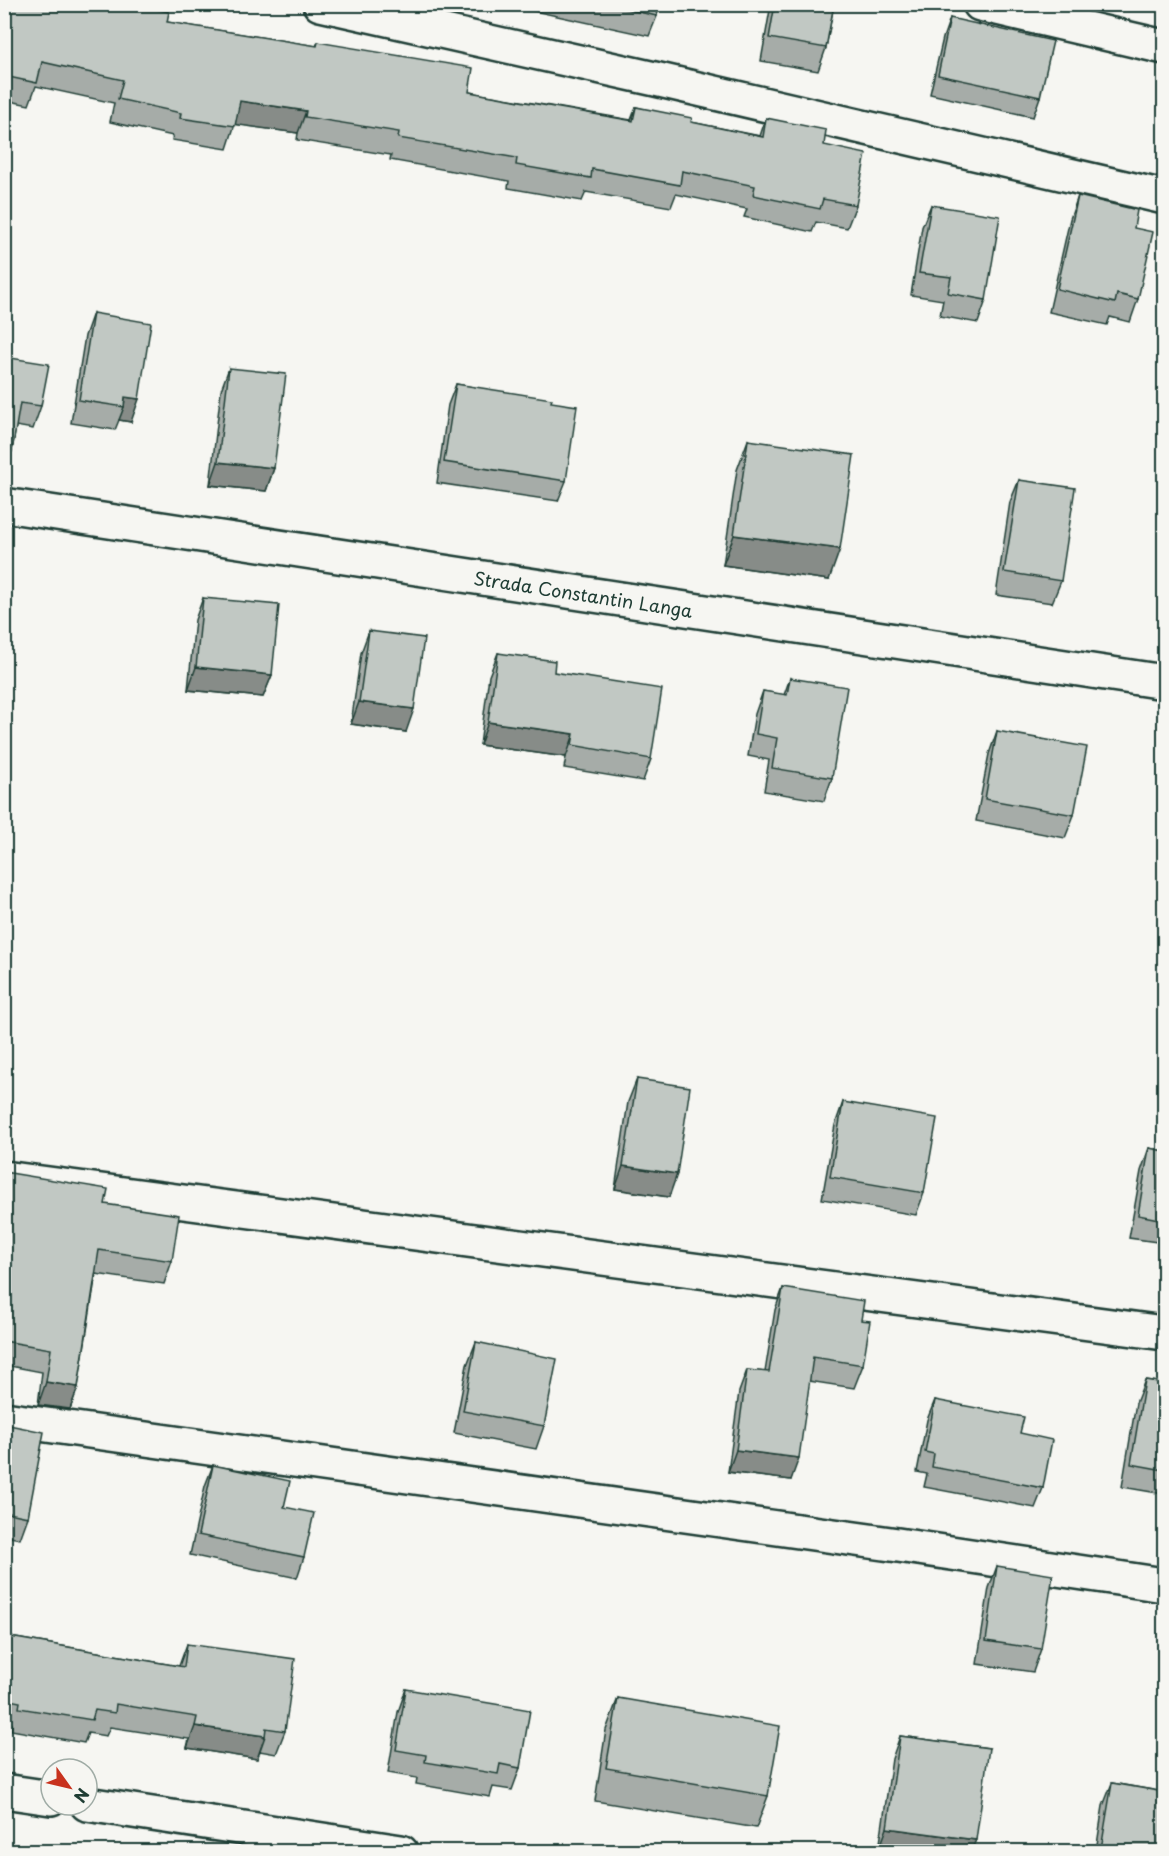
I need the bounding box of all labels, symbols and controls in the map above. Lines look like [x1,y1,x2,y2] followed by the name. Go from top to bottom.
[472,563,695,624] street label: Strada Constantin Langa
[39,1757,99,1817] north arrow
[69,1784,96,1808] text: N

